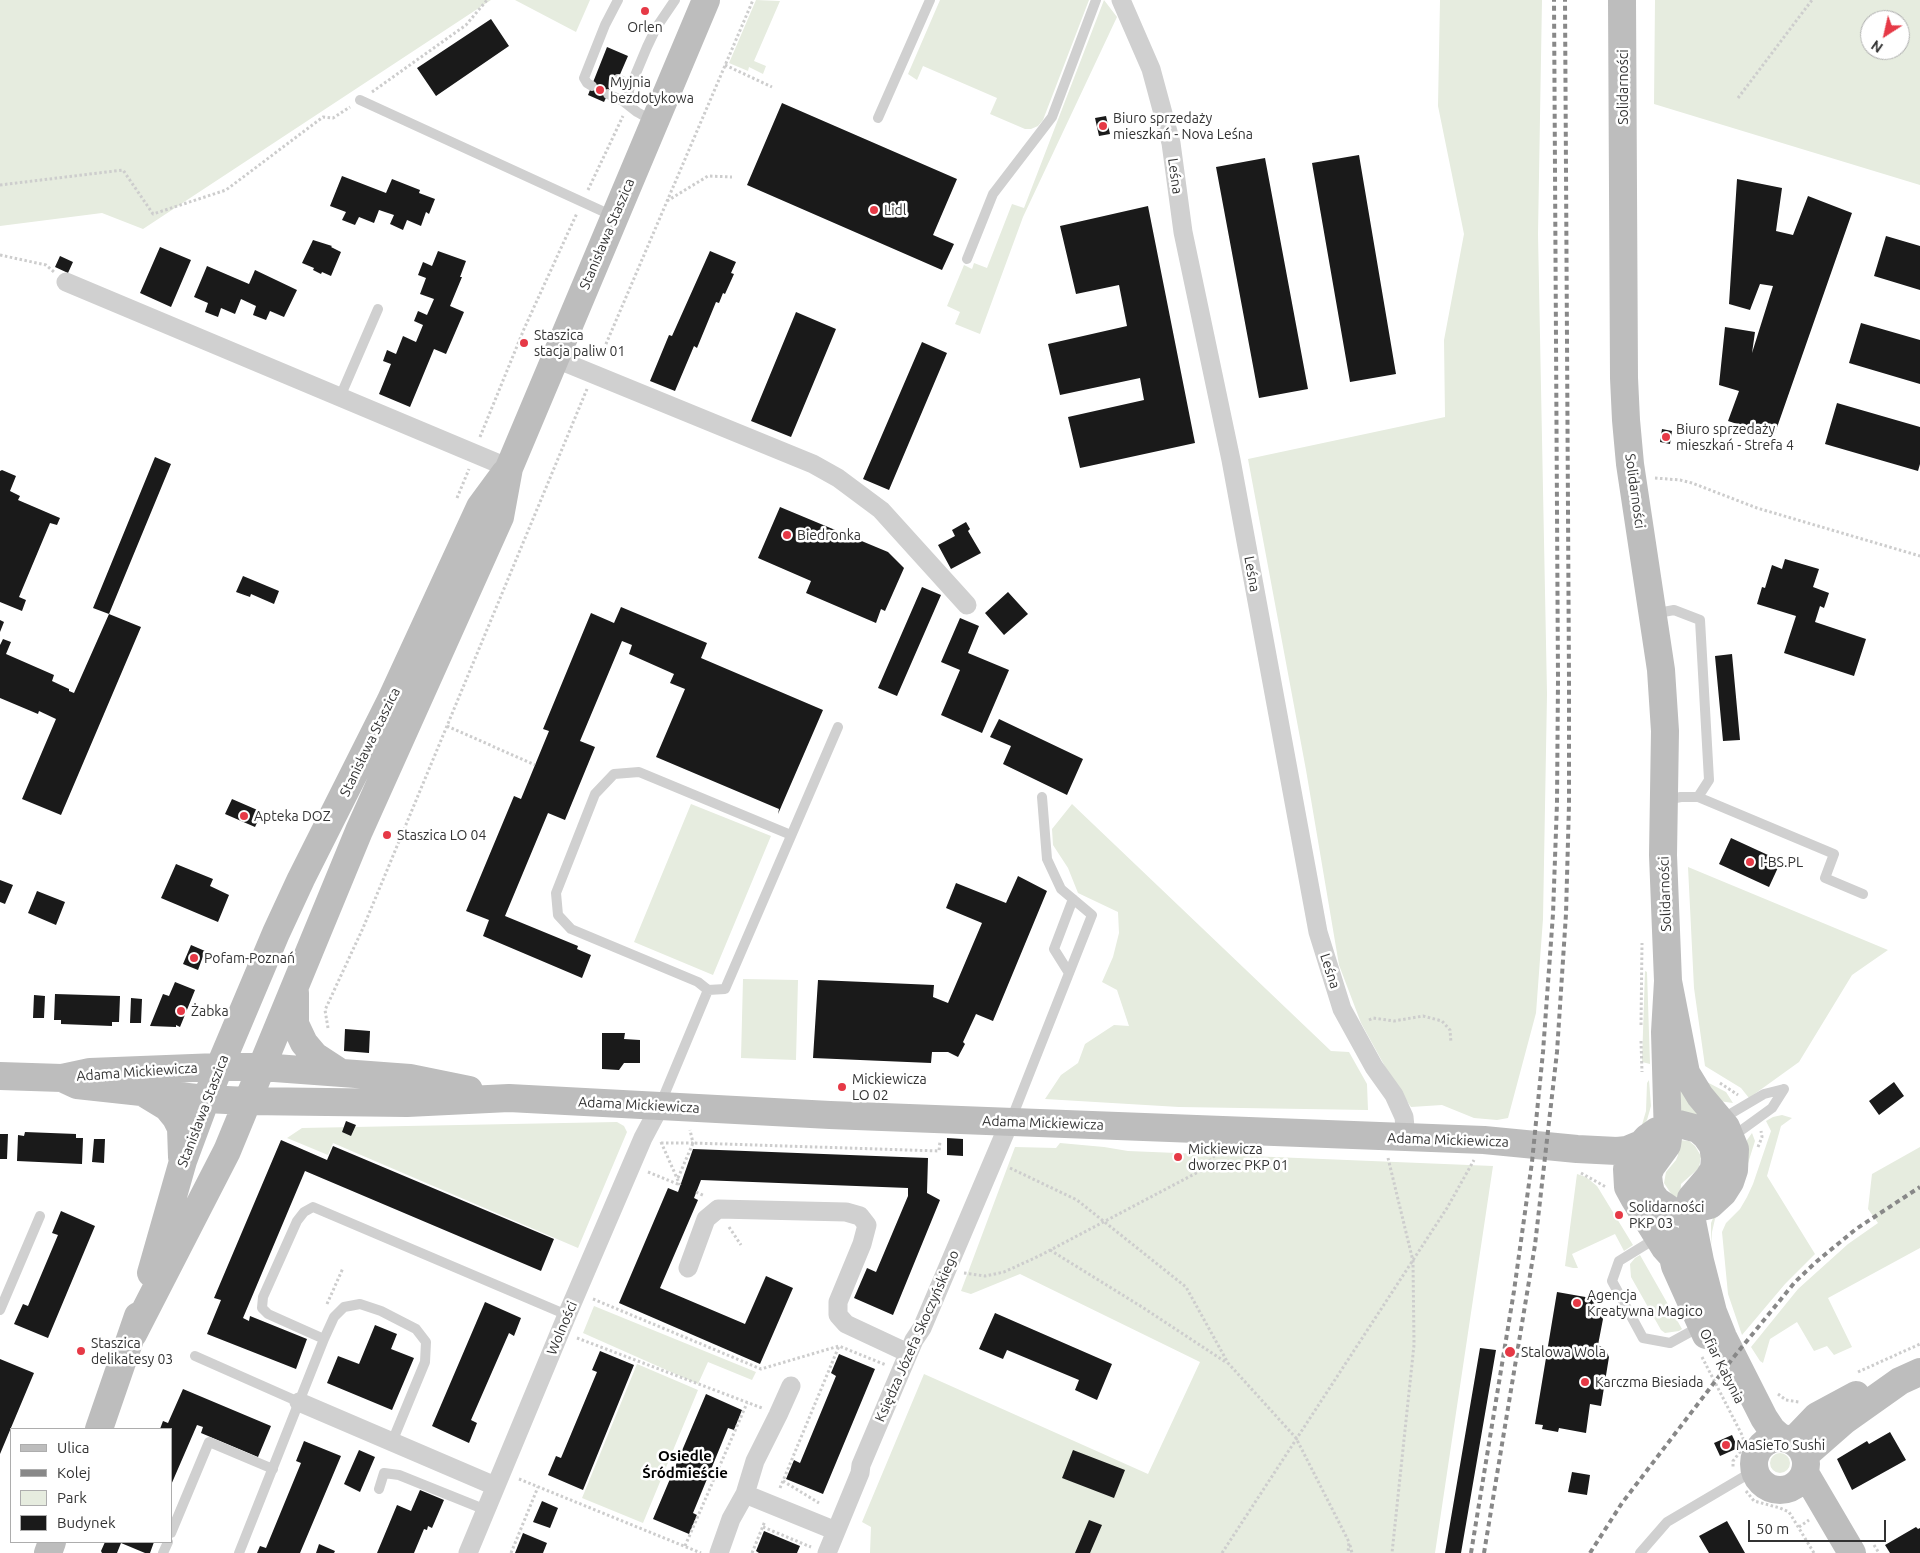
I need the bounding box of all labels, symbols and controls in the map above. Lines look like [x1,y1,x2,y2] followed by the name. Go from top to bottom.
[639,5,651,17] marker: Orlen
[1860,10,1910,60] north arrow
[627,19,663,35] place label: Orlen
[1868,37,1886,56] text: N
[1615,49,1631,125] street label: Solidarności
[610,74,694,106] place label: Myjnia bezdotykowa
[594,84,606,96] marker: Myjnia bezdotykowa
[1113,110,1253,142] place label: Biuro sprzedaży mieszkań - Nova Leśna
[1097,120,1109,132] marker: Biuro sprzedaży mieszkań - Nova Leśna
[1164,157,1186,195] street label: Leśna
[576,176,638,292] street label: Stanisława Staszica
[884,202,906,218] place label: Lidl
[868,204,880,216] marker: Lidl
[534,327,625,360] place label: Staszica stacja paliw 01
[518,337,530,349] marker: Staszica stacja paliw 01
[1676,421,1794,454] place label: Biuro sprzedaży mieszkań - Strefa 4
[1660,431,1672,443] marker: Biuro sprzedaży mieszkań - Strefa 4
[1621,452,1649,530] street label: Solidarności
[797,527,861,543] place label: Biedronka
[781,529,793,541] marker: Biedronka
[1241,555,1263,593] street label: Leśna
[336,685,404,799] street label: Stanisława Staszica
[254,808,331,824] place label: Apteka DOZ
[238,810,250,822] marker: Apteka DOZ
[397,827,486,843] place label: Staszica LO 04
[381,829,393,841] marker: Staszica LO 04
[1760,854,1803,870] place label: I-BS.PL
[1655,856,1675,932] street label: Solidarności
[1744,856,1756,868] marker: I-BS.PL
[204,950,295,966] place label: Pofam-Poznań
[1316,951,1344,991] street label: Leśna
[188,952,200,964] marker: Pofam-Poznań
[191,1003,229,1019] place label: Żabka
[175,1005,187,1017] marker: Żabka
[174,1052,232,1170] street label: Stanisława Staszica
[76,1059,198,1085] street label: Adama Mickiewicza
[852,1071,927,1104] place label: Mickiewicza LO 02
[836,1081,848,1093] marker: Mickiewicza LO 02
[578,1093,700,1117] street label: Adama Mickiewicza
[982,1112,1104,1134] street label: Adama Mickiewicza
[1387,1129,1509,1151] street label: Adama Mickiewicza
[1188,1141,1289,1174] place label: Mickiewicza dworzec PKP 01
[1172,1151,1184,1163] marker: Mickiewicza dworzec PKP 01
[1629,1199,1704,1232] place label: Solidarności PKP 03
[1613,1209,1625,1221] marker: Solidarności PKP 03
[871,1248,963,1424] street label: Księdza Józefa Skoczyńskiego
[1587,1287,1703,1320] place label: Agencja Kreatywna Magico
[1571,1297,1583,1309] marker: Agencja Kreatywna Magico
[543,1299,581,1357] street label: Wolności
[1696,1326,1748,1406] street label: Ofiar Katynia
[91,1335,173,1368] place label: Staszica delikatesy 03
[1521,1344,1606,1360] place label: Stalowa Wola
[75,1345,87,1357] marker: Staszica delikatesy 03
[1503,1345,1517,1359] marker: Stalowa Wola
[1595,1374,1704,1390] place label: Karczma Biesiada
[1579,1376,1591,1388] marker: Karczma Biesiada
[10,1428,172,1543] legend
[1736,1437,1825,1453] place label: MaSieTo Sushi
[57,1439,89,1456] text: Ulica
[1720,1439,1732,1451] marker: MaSieTo Sushi
[642,1447,728,1482] district label: Osiedle Śródmieście
[57,1464,91,1481] text: Kolej
[57,1489,87,1506] text: Park
[1750,1510,1888,1542] scale bar
[57,1514,116,1531] text: Budynek
[1756,1520,1789,1537] text: 50 m

